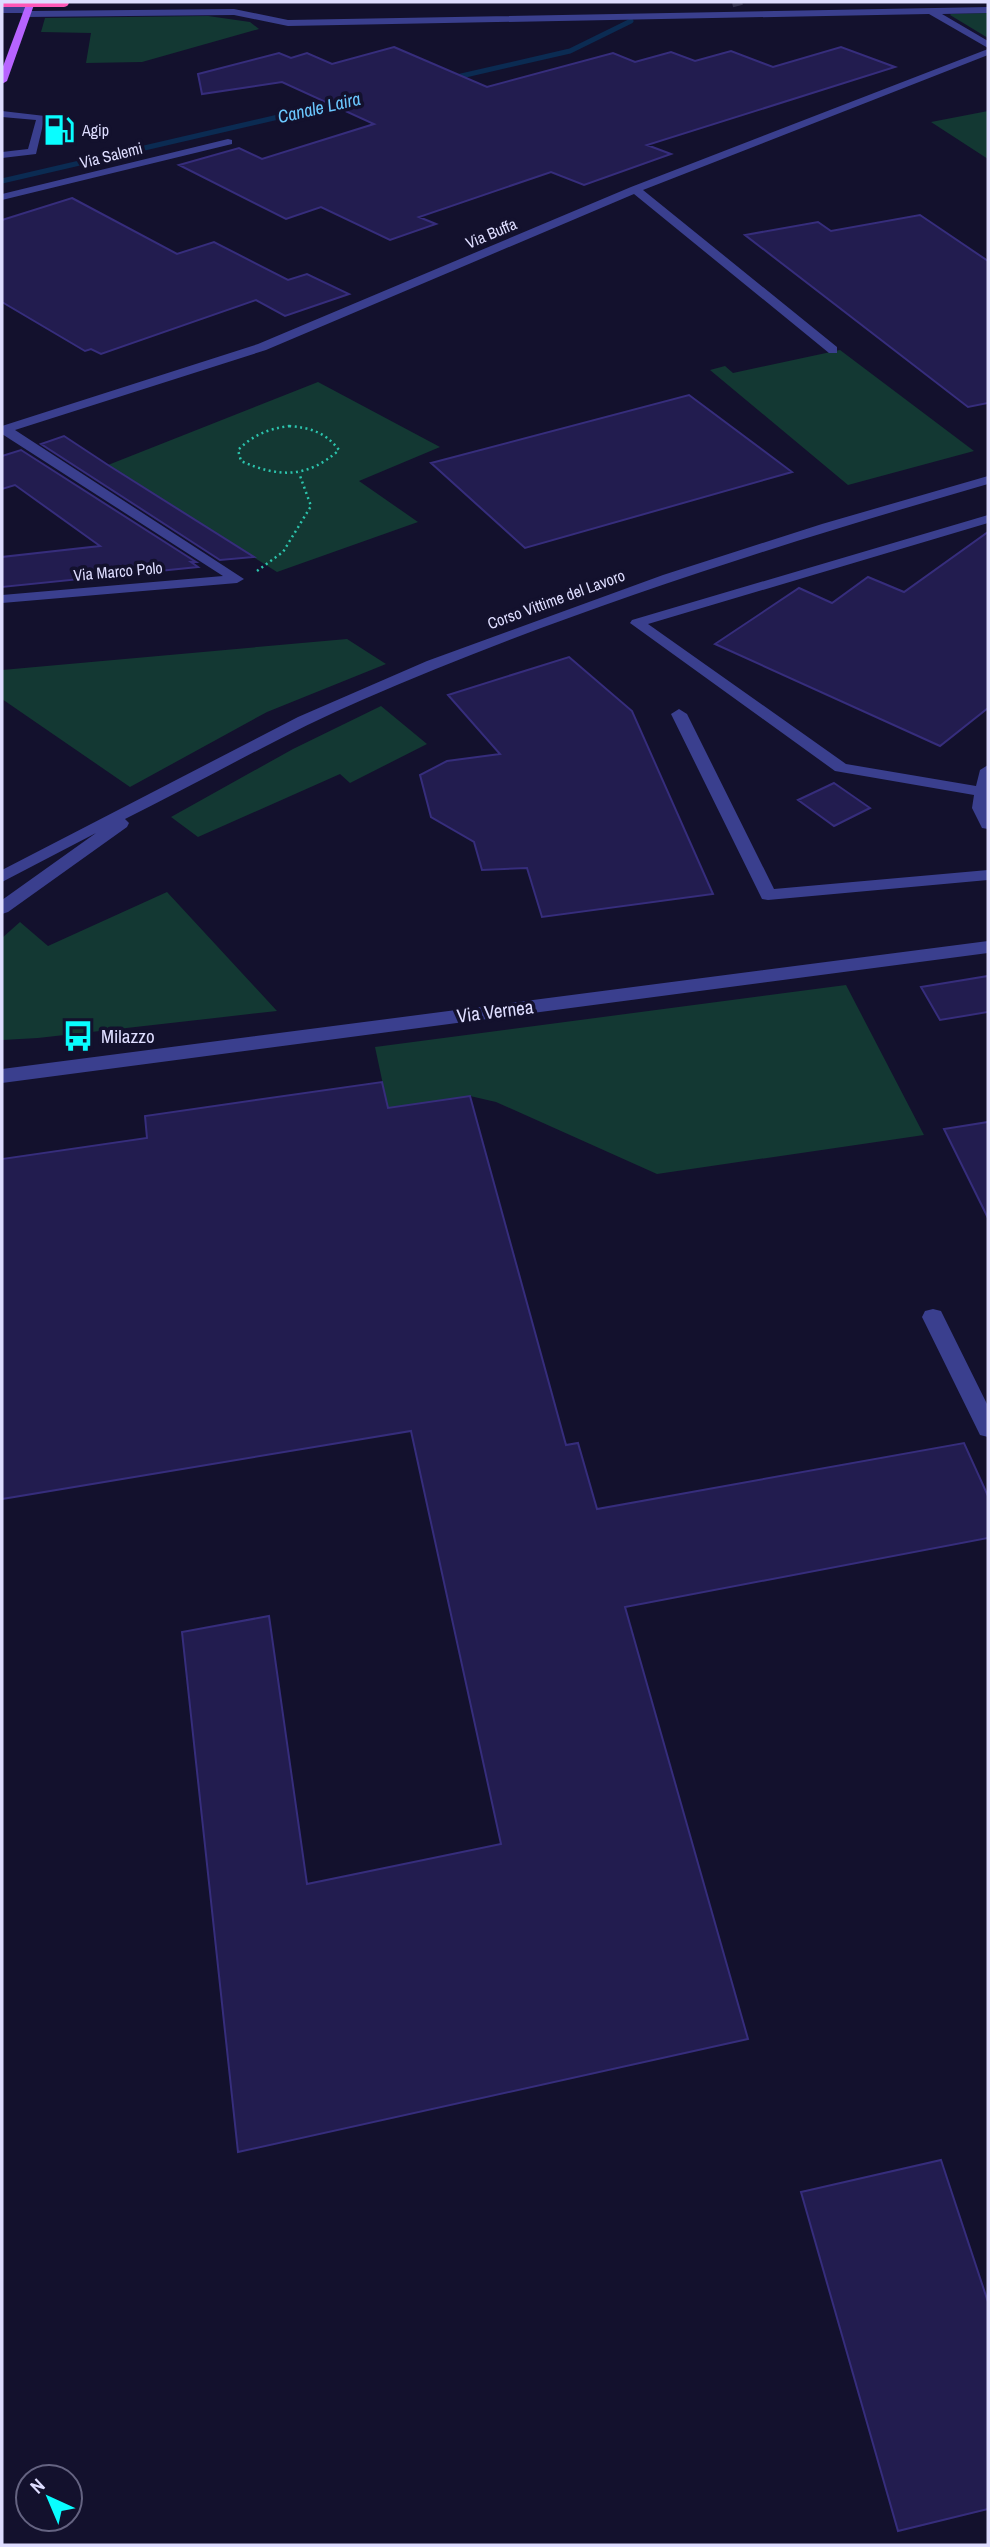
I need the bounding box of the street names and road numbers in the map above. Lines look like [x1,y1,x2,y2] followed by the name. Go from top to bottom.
[77,137,145,173] street label: Via Salemi
[462,212,521,254] street label: Via Buffa
[72,556,164,586] street label: Via Marco Polo
[484,564,628,634] street label: Corso Vittime del Lavoro
[455,993,535,1029] street label: Via Vernea

